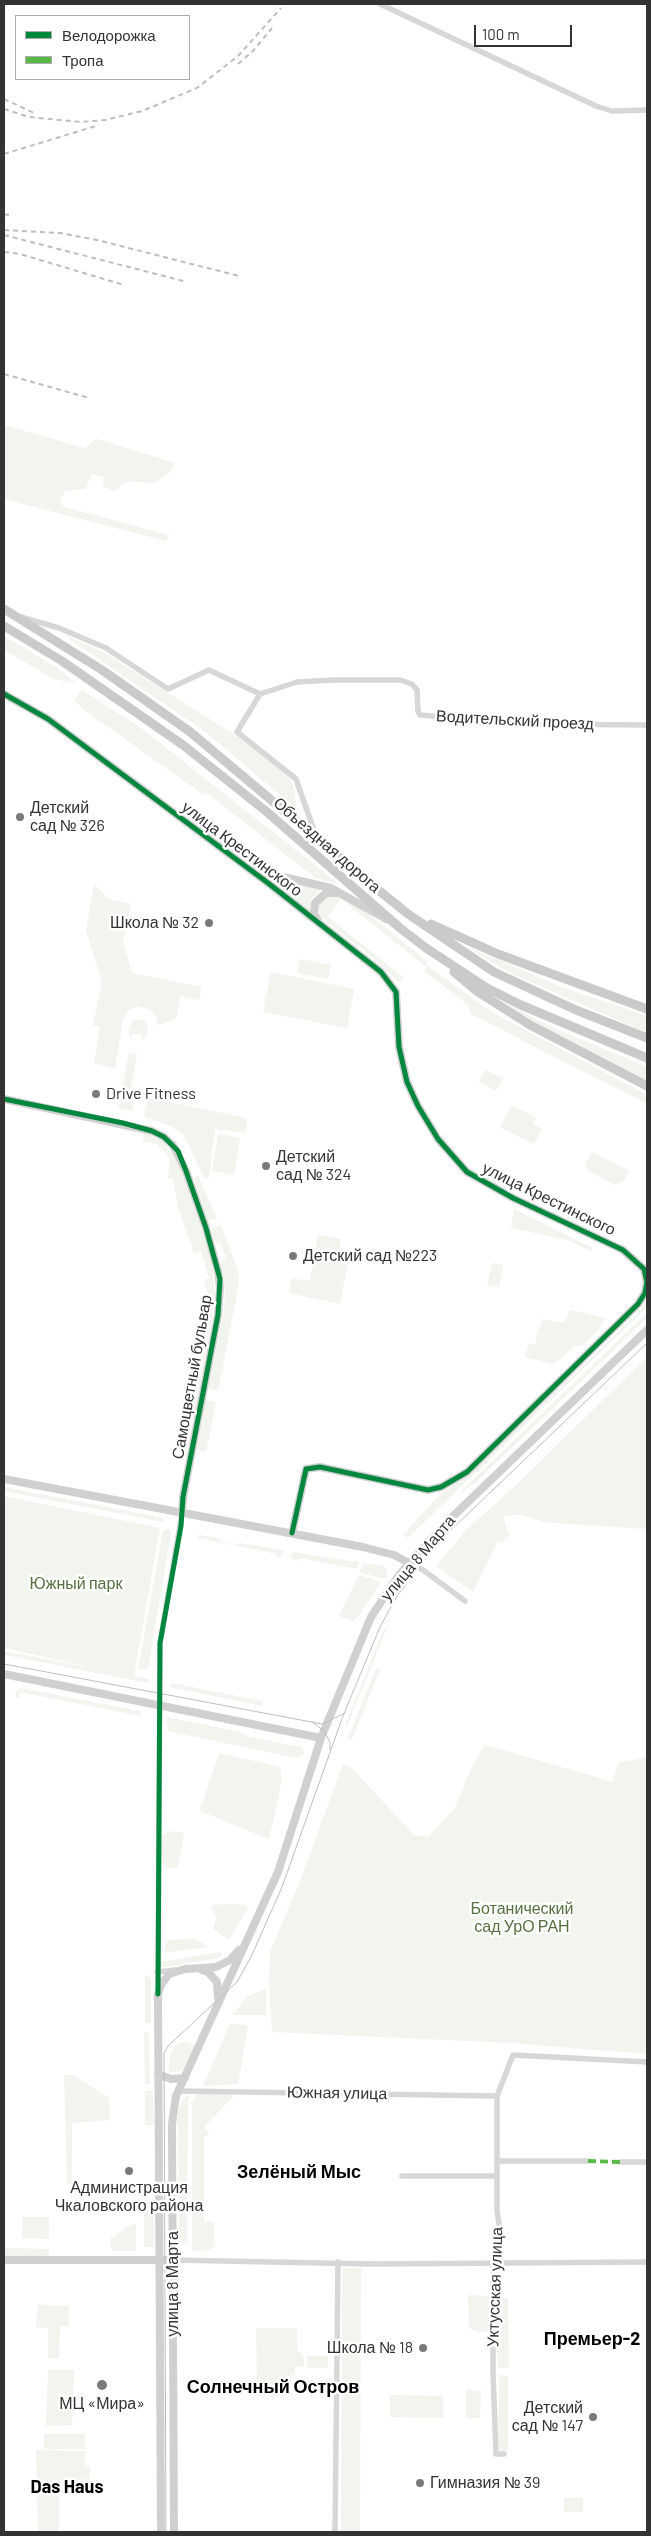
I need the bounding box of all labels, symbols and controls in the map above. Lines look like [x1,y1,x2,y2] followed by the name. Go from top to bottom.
[15,15,190,80] legend
[476,15,574,47] scale bar
[482,25,520,43] text: 100 m
[62,26,156,44] text: Велодорожка
[62,51,103,69] text: Тропа
[436,706,594,734] street label: Водительский проезд
[269,793,385,897] street label: Объездная дорога
[178,797,306,901] street label: улица Крестинского
[30,798,105,836] place label: Детский сад № 326
[14,811,26,823] marker: Детский сад № 326
[110,913,199,933] place label: Школа № 32
[203,917,215,929] marker: Школа № 32
[106,1084,196,1104] place label: Drive Fitness
[90,1088,102,1100] marker: Drive Fitness
[276,1147,351,1185] place label: Детский сад № 324
[479,1158,619,1240] street label: улица Крестинского
[260,1160,272,1172] marker: Детский сад № 324
[303,1246,437,1266] place label: Детский сад №223
[287,1250,299,1262] marker: Детский сад №223
[168,1293,216,1461] street label: Самоцветный бульвар
[377,1511,459,1605] street label: улица 8 Марта
[30,1574,122,1594] park label: Южный парк
[471,1899,573,1937] park label: Ботанический сад УрО РАН
[287,2083,387,2103] street label: Южная улица
[237,2161,361,2183] district label: Зелёный Мыс
[123,2165,135,2177] marker: Администрация Чкаловского района
[55,2178,203,2216] place label: Администрация Чкаловского района
[483,2227,507,2347] street label: Уктусская улица
[163,2231,183,2337] street label: улица 8 Марта
[544,2328,640,2350] district label: Премьер-2
[327,2338,413,2358] place label: Школа № 18
[417,2342,429,2354] marker: Школа № 18
[187,2376,359,2398] district label: Солнечный Остров
[95,2378,109,2392] marker: МЦ «Мира»
[59,2394,145,2414] place label: МЦ «Мира»
[512,2398,583,2436] place label: Детский сад № 147
[587,2411,599,2423] marker: Детский сад № 147
[430,2473,540,2493] place label: Гимназия № 39
[31,2476,103,2498] district label: Das Haus
[414,2477,426,2489] marker: Гимназия № 39

